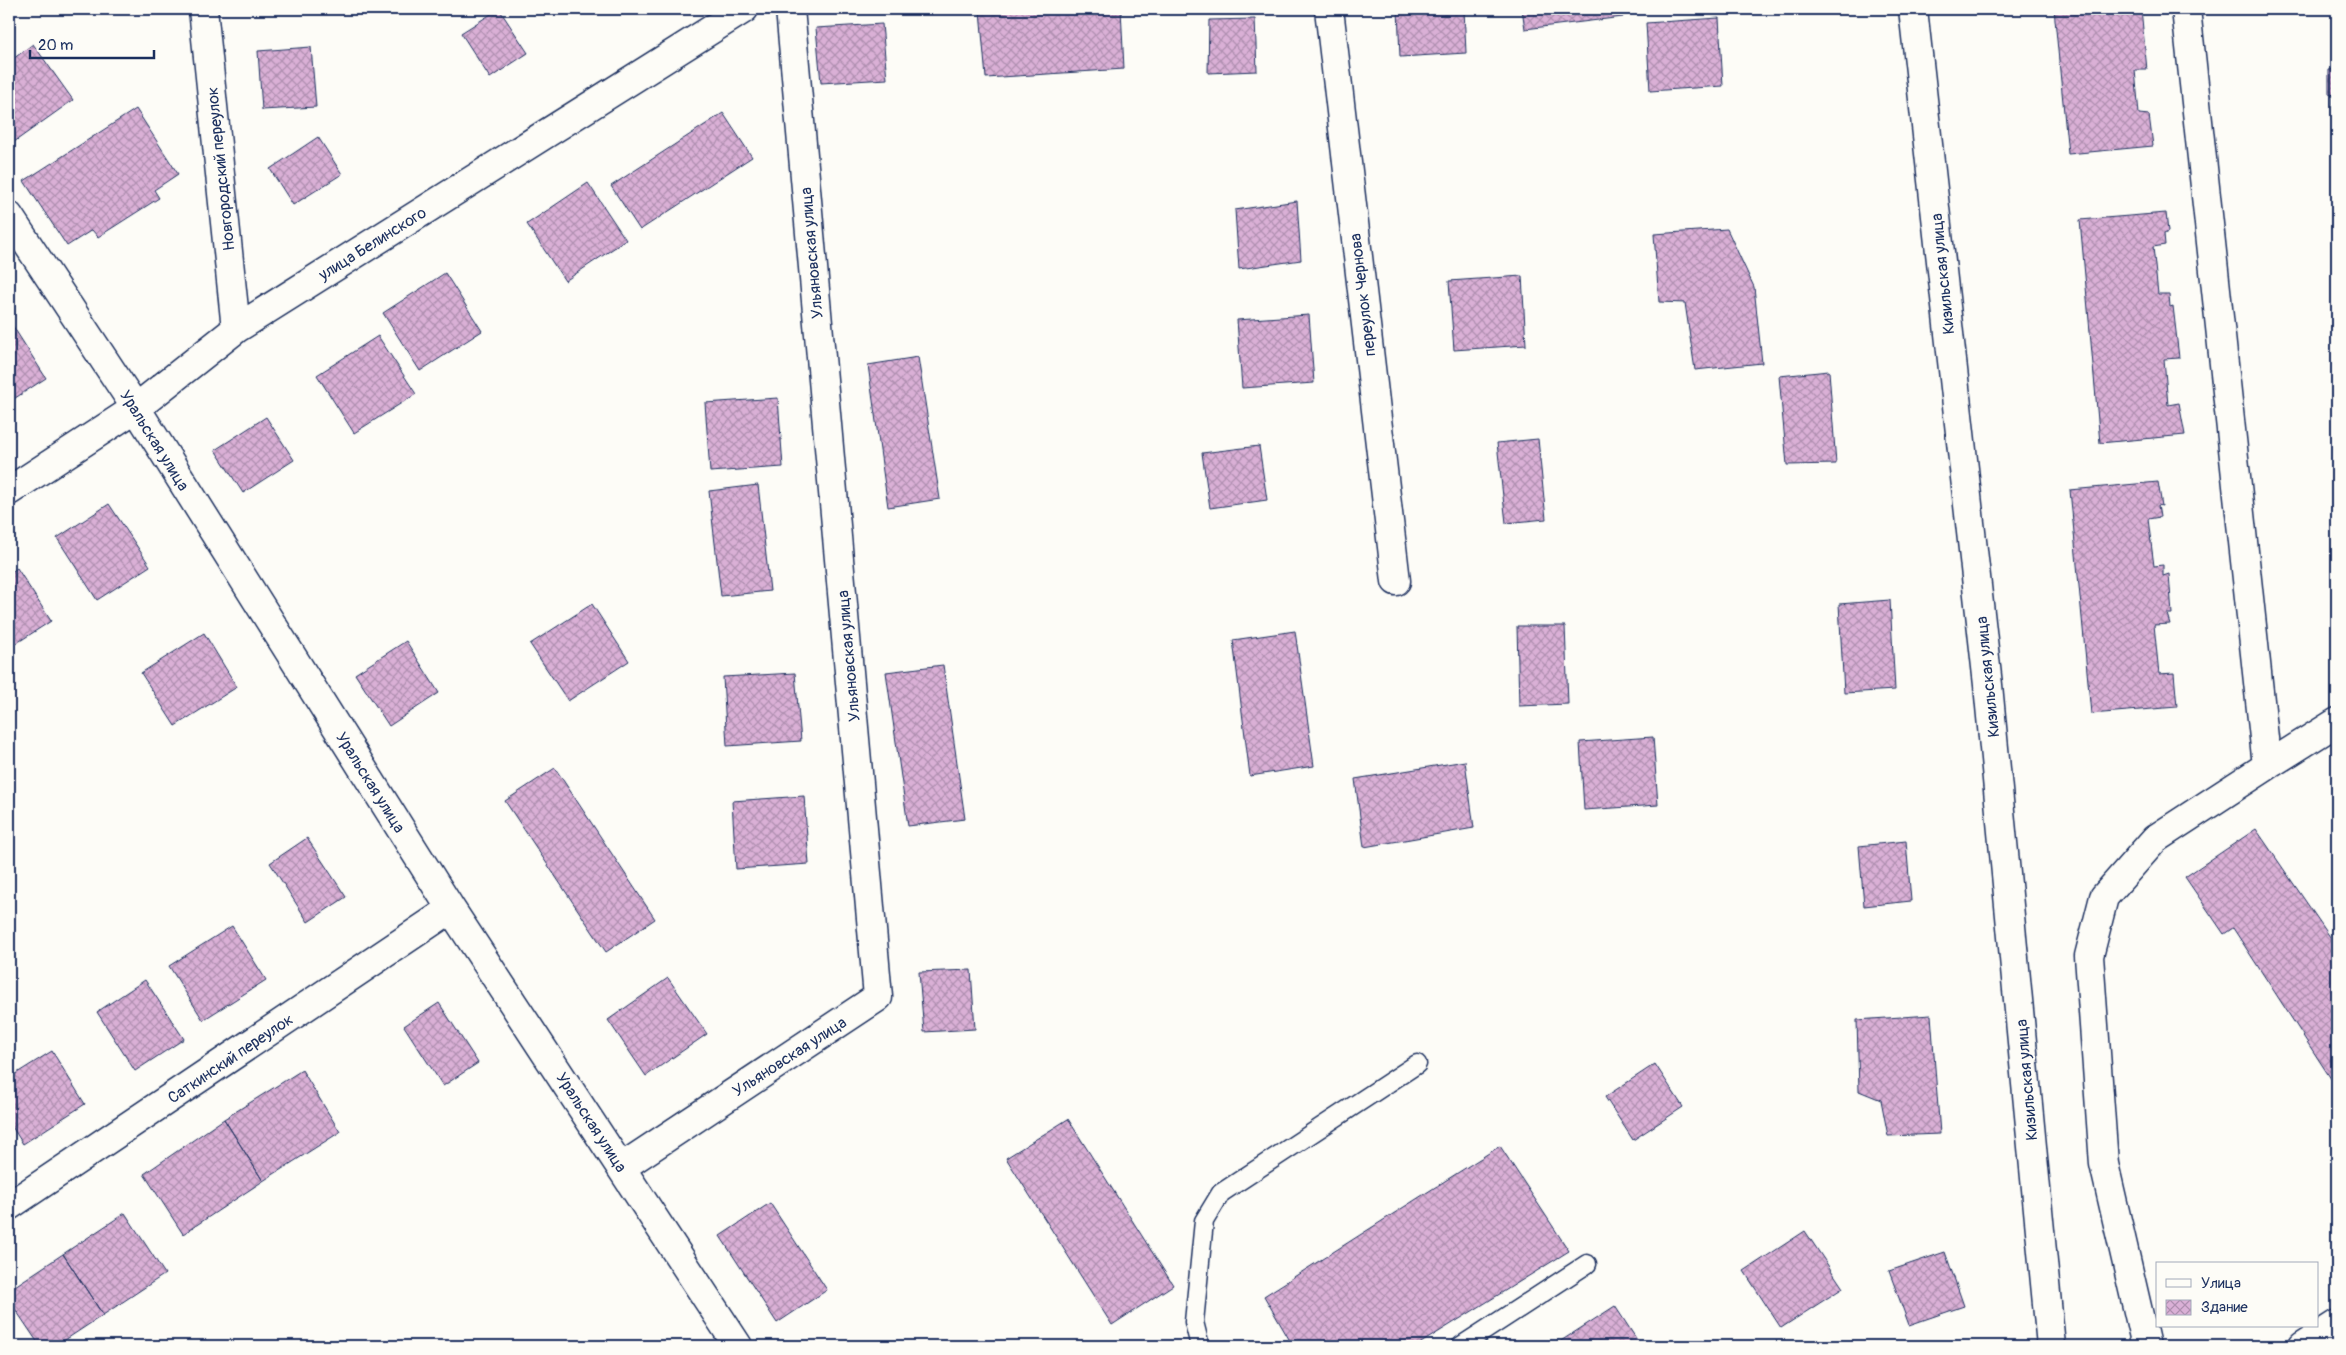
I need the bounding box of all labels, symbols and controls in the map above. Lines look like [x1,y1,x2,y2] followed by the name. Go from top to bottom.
[30,28,154,60] scale bar
[38,36,73,55] text: 20 m
[202,86,240,252] street label: Новгородский переулок
[796,186,828,320] street label: Ульяновская улица
[314,202,430,286] street label: улица Белинского
[1927,212,1959,335] street label: Кизильская улица
[1346,232,1380,358] street label: переулок Чернова
[115,386,193,495] street label: Уральская улица
[833,589,865,723] street label: Ульяновская улица
[1972,615,2004,738] street label: Кизильская улица
[331,728,409,837] street label: Уральская улица
[164,1009,297,1108] street label: Саткинский переулок
[729,1013,850,1101] street label: Ульяновская улица
[2012,1018,2042,1141] street label: Кизильская улица
[551,1069,631,1176] street label: Уральская улица
[2156,1262,2318,1328] legend
[2201,1274,2241,1293] text: Улица
[2201,1298,2248,1317] text: Здание

